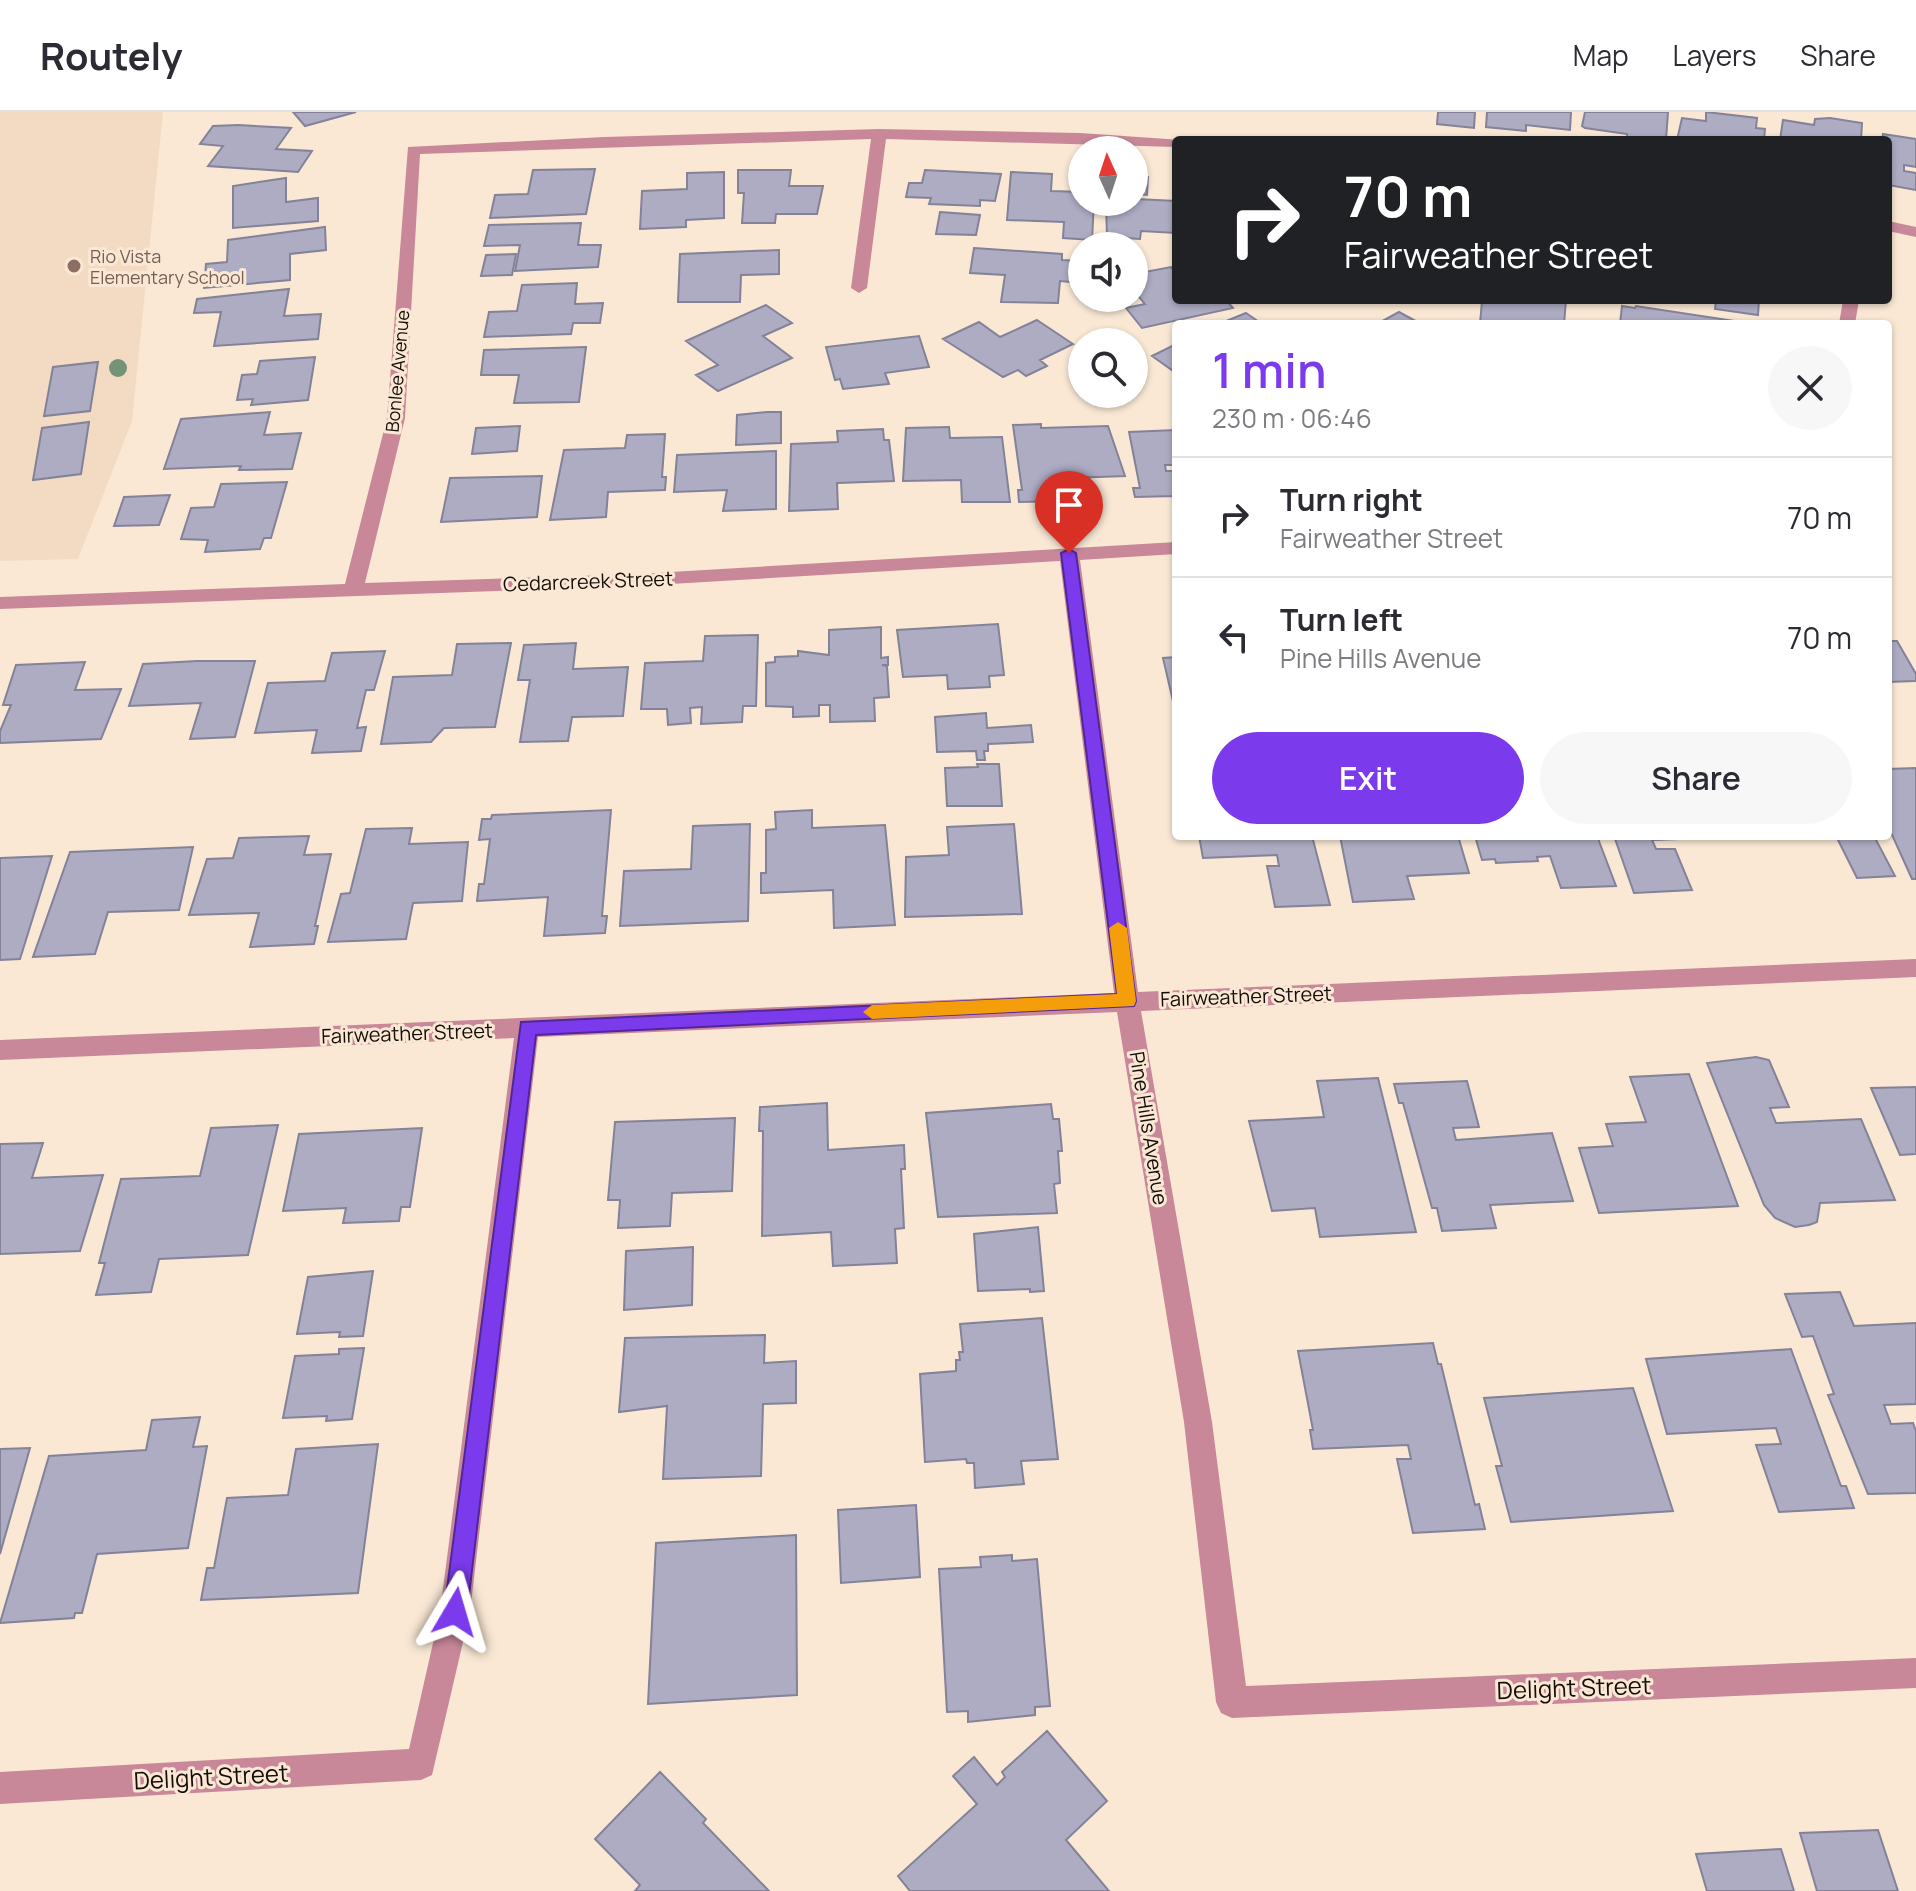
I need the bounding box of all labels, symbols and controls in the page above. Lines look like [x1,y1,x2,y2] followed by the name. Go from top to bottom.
[40,29,183,81] text: Routely
[1573,36,1629,74] text: Map
[1673,36,1756,74] text: Layers
[1800,36,1876,74] text: Share
[1068,136,1148,216] north arrow
[1068,136,1148,408] map controls
[1344,157,1472,234] text: 70 m
[1212,168,1316,272] icon: right
[1344,230,1653,279] text: Fairweather Street
[1068,232,1148,312] button: sound
[90,244,245,289] place label: Rio Vista Elementary School
[65,257,83,275] marker: Rio Vista Elementary School
[380,309,414,433] street label: Bonlee Avenue
[1068,328,1148,408] button: search
[1212,337,1326,402] text: 1 min
[1768,346,1852,430] button: close
[1212,400,1372,436] text: 230 m · 06:46
[1035,471,1103,553] pin
[1280,479,1423,520] text: Turn right
[1047,483,1091,527] icon: arrive
[1212,495,1256,539] icon: right
[1787,497,1852,538] text: 70 m
[1280,520,1503,556] text: Fairweather Street
[503,565,673,597] street label: Cedarcreek Street
[1280,599,1403,640] text: Turn left
[1212,615,1256,659] icon: left
[1787,617,1852,658] text: 70 m
[1280,640,1481,676] text: Pine Hills Avenue
[1212,732,1524,824] button: Exit
[1540,732,1852,824] button: Share
[1160,980,1332,1012] street label: Fairweather Street
[321,1017,493,1049] street label: Fairweather Street
[1124,1049,1174,1207] street label: Pine Hills Avenue
[413,1570,497,1654] position arrow
[1496,1668,1652,1706] street label: Delight Street
[133,1755,289,1797] street label: Delight Street

